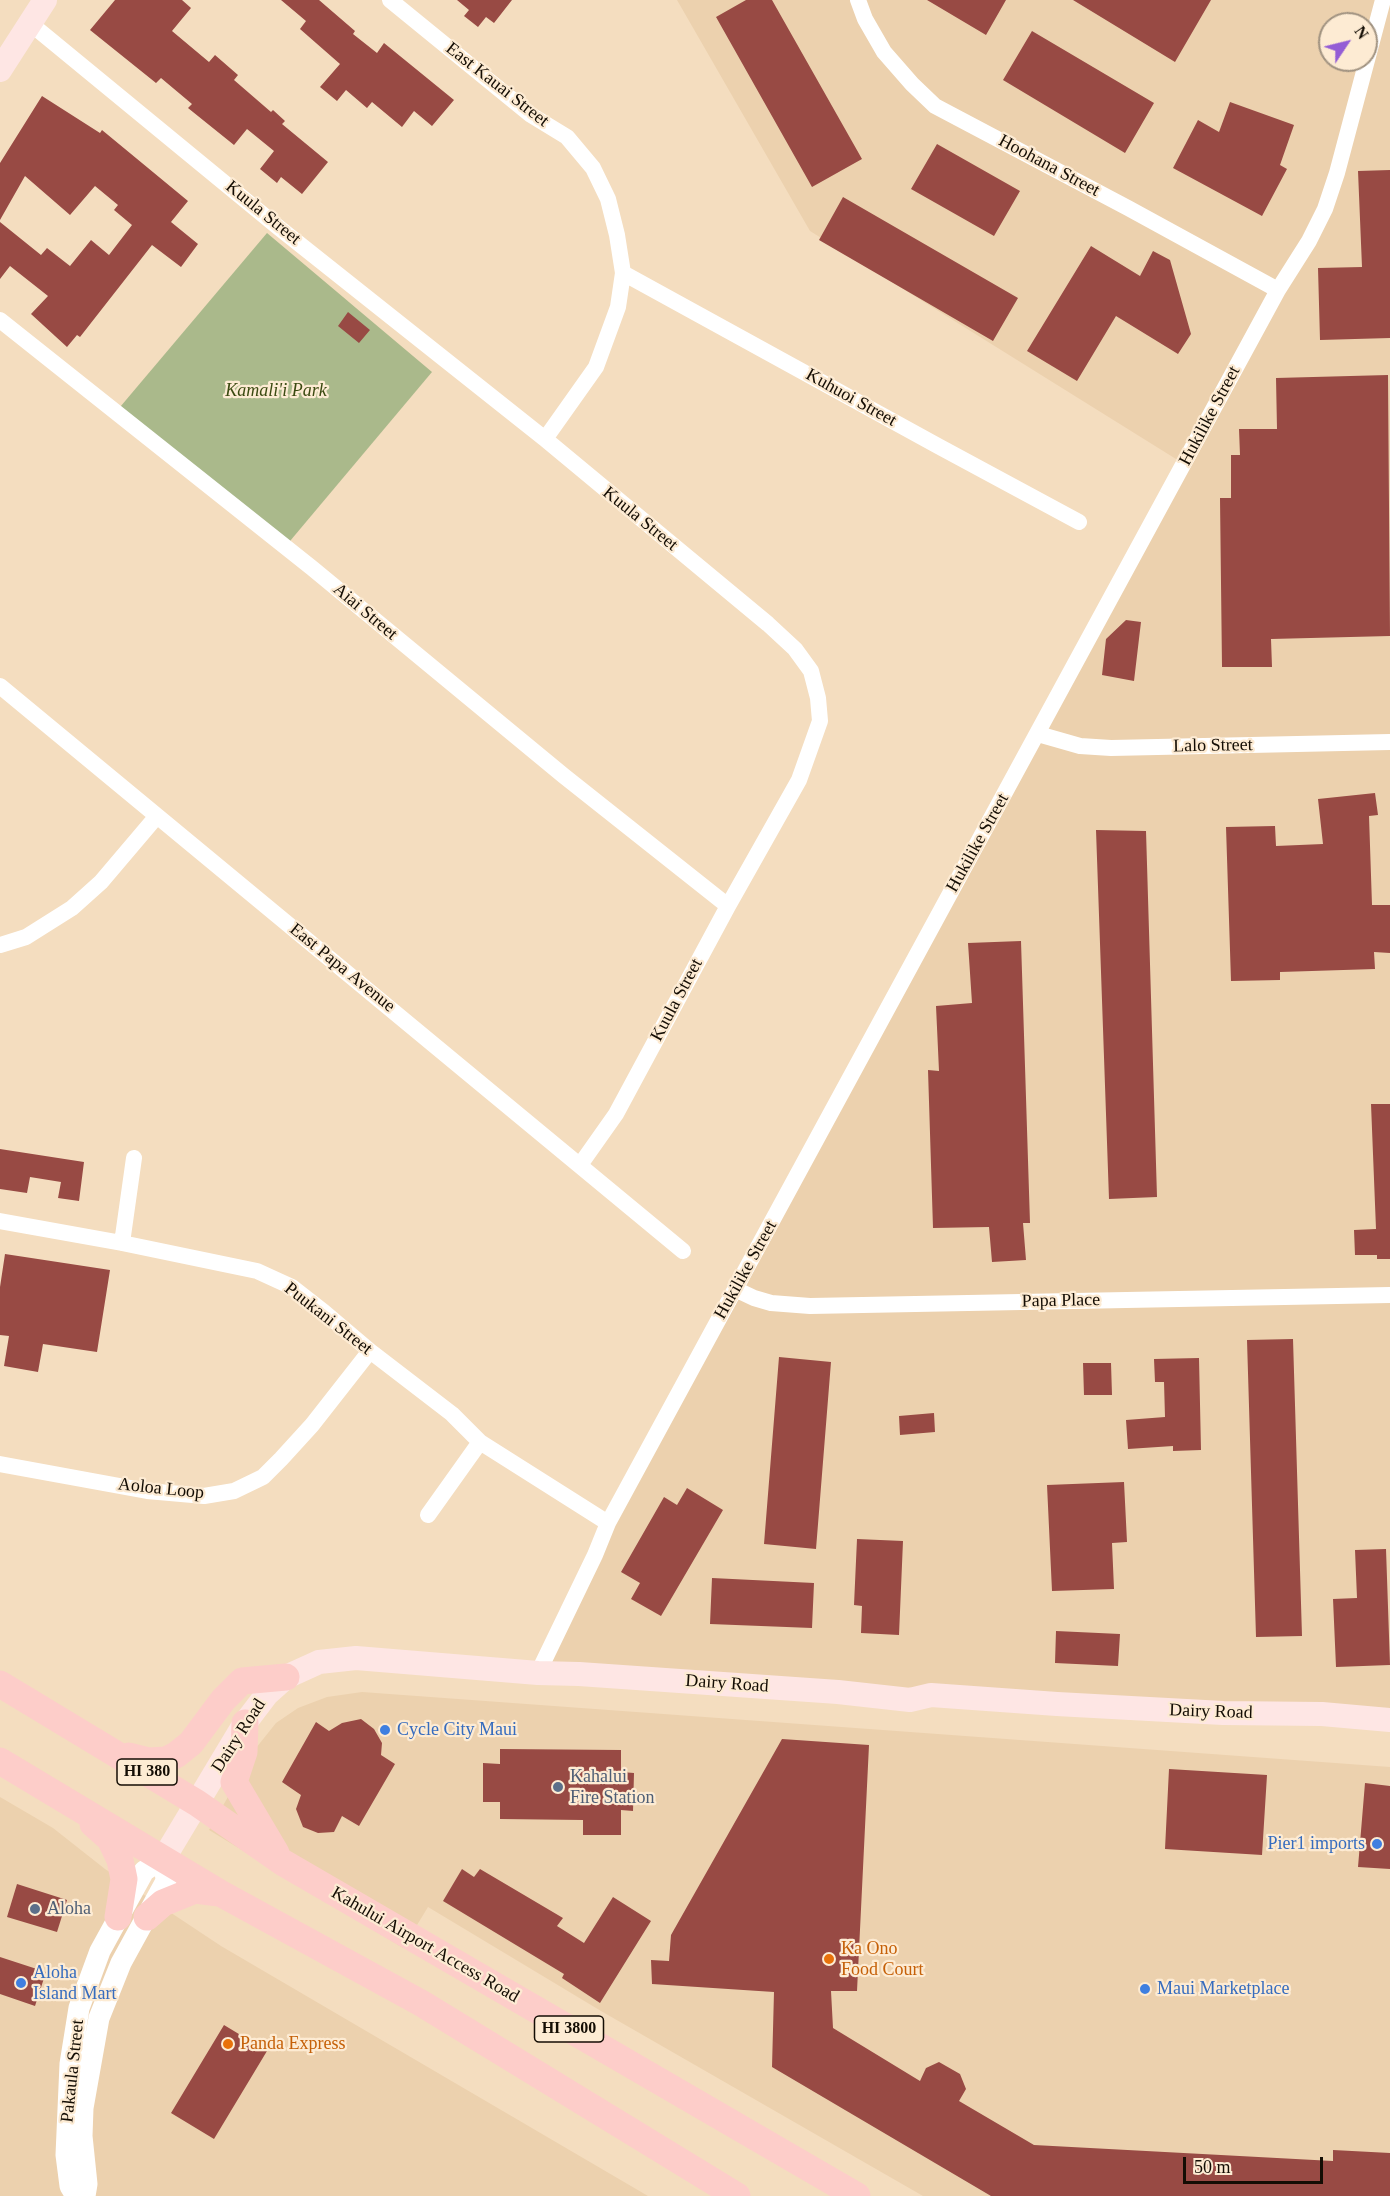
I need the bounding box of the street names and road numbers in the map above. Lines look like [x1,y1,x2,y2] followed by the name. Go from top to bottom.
[441,38,553,132] street label: East Kauai Street
[995,130,1103,202] street label: Hoohana Street
[221,176,305,250] street label: Kuula Street
[1175,363,1245,469] street label: Hukilike Street
[802,364,900,432] street label: Kuhuoi Street
[598,482,682,556] street label: Kuula Street
[328,579,402,645] street label: Aiai Street
[1173,735,1253,757] street label: Lalo Street
[942,790,1014,896] street label: Hukilike Street
[285,919,399,1017] street label: East Papa Avenue
[646,955,708,1045] street label: Kuula Street
[710,1217,782,1323] street label: Hukilike Street
[280,1278,376,1360] street label: Puukani Street
[1022,1290,1100,1312] street label: Papa Place
[117,1474,205,1504] street label: Aoloa Loop
[685,1670,769,1698] street label: Dairy Road
[207,1695,271,1777] street label: Dairy Road
[1169,1700,1253,1724] street label: Dairy Road
[117,1759,177,1785] road number: HI 380
[327,1882,523,2008] street label: Kahului Airport Access Road
[534,2016,604,2042] road number: HI 3800
[57,2018,89,2124] street label: Pakaula Street

